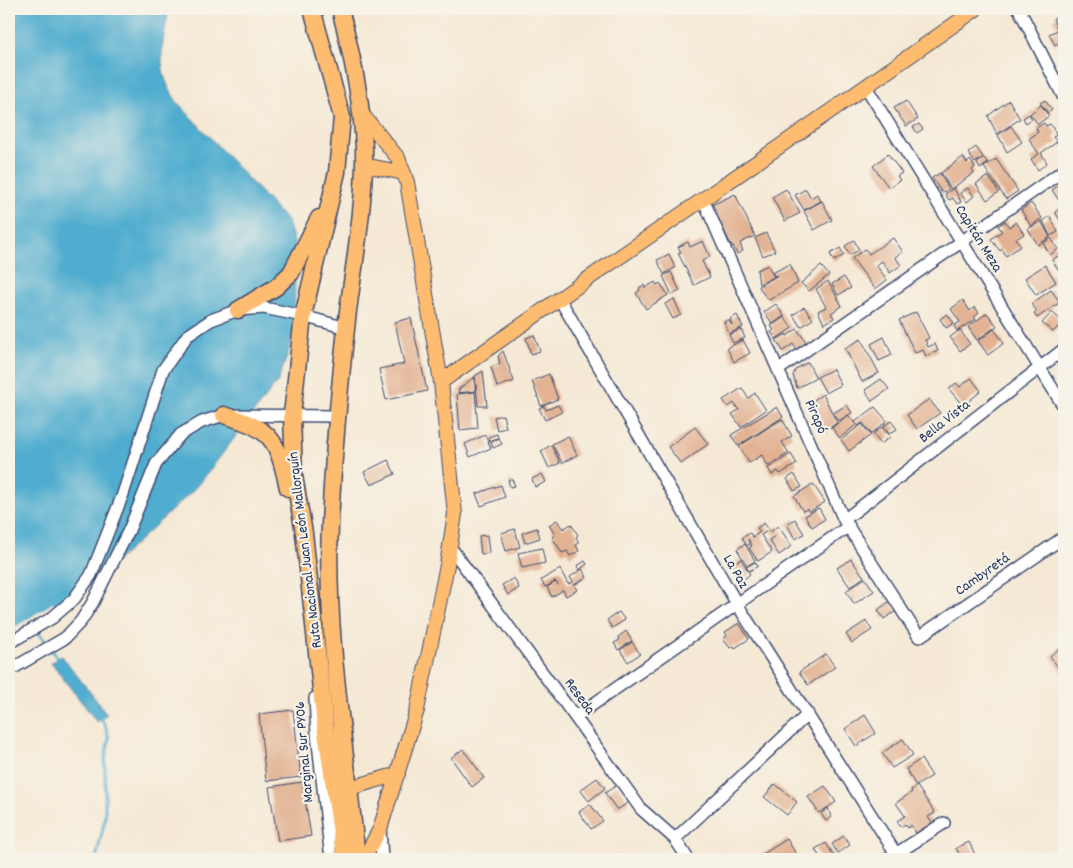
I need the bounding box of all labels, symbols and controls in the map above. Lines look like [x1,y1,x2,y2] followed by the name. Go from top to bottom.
[949,201,1008,278] street label: Capitán Meza
[915,394,976,449] street label: Bella Vista
[798,396,832,438] street label: Pirapó
[283,450,329,649] street label: Ruta Nacional Juan León Mallorquín
[951,548,1015,602] street label: Cambyretá
[716,551,754,593] street label: La Paz
[558,674,600,721] street label: Reseda
[290,700,320,804] street label: Marginal Sur PY06

